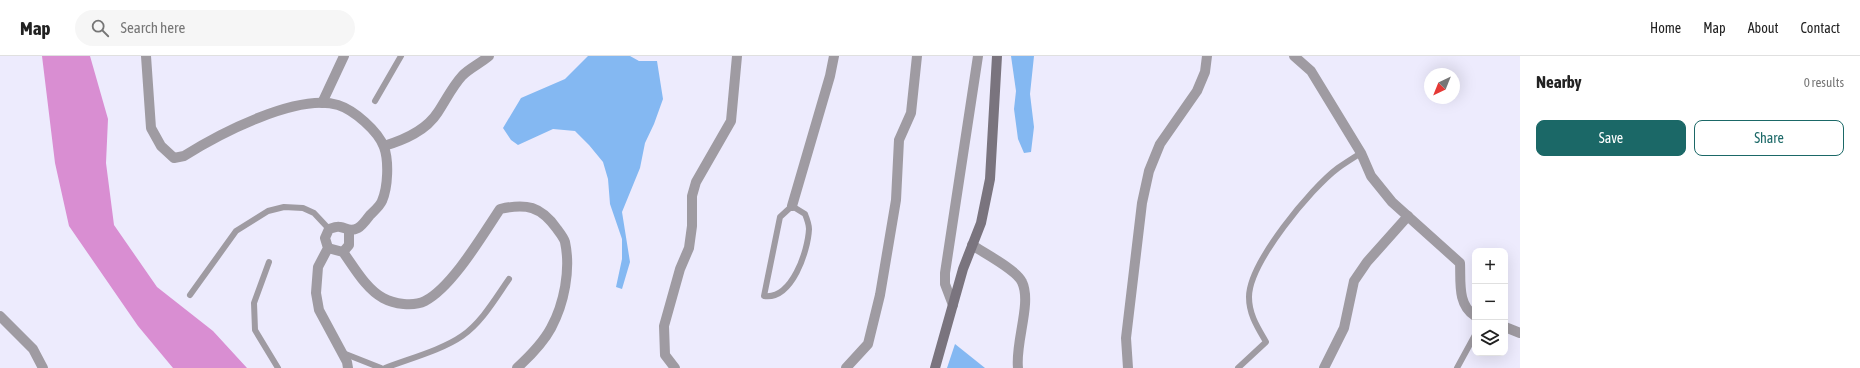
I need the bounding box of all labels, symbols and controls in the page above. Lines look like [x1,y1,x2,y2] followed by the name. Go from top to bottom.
[75,10,355,46] search box
[20,17,51,39] text: Map
[89,17,111,39] icon: search
[121,19,185,36] text: Search here
[1650,20,1681,36] text: Home
[1703,20,1726,36] text: Map
[1748,20,1779,36] text: About
[1801,20,1840,36] text: Contact
[1424,68,1460,104] north arrow
[1536,72,1582,92] text: Nearby
[1804,75,1844,90] text: 0 results
[1536,120,1686,156] button: Save
[1694,120,1844,156] button: Share
[1472,248,1508,356] map controls
[1472,248,1508,284] button: +
[1472,284,1508,320] button: −
[1472,320,1508,356] button: layers

